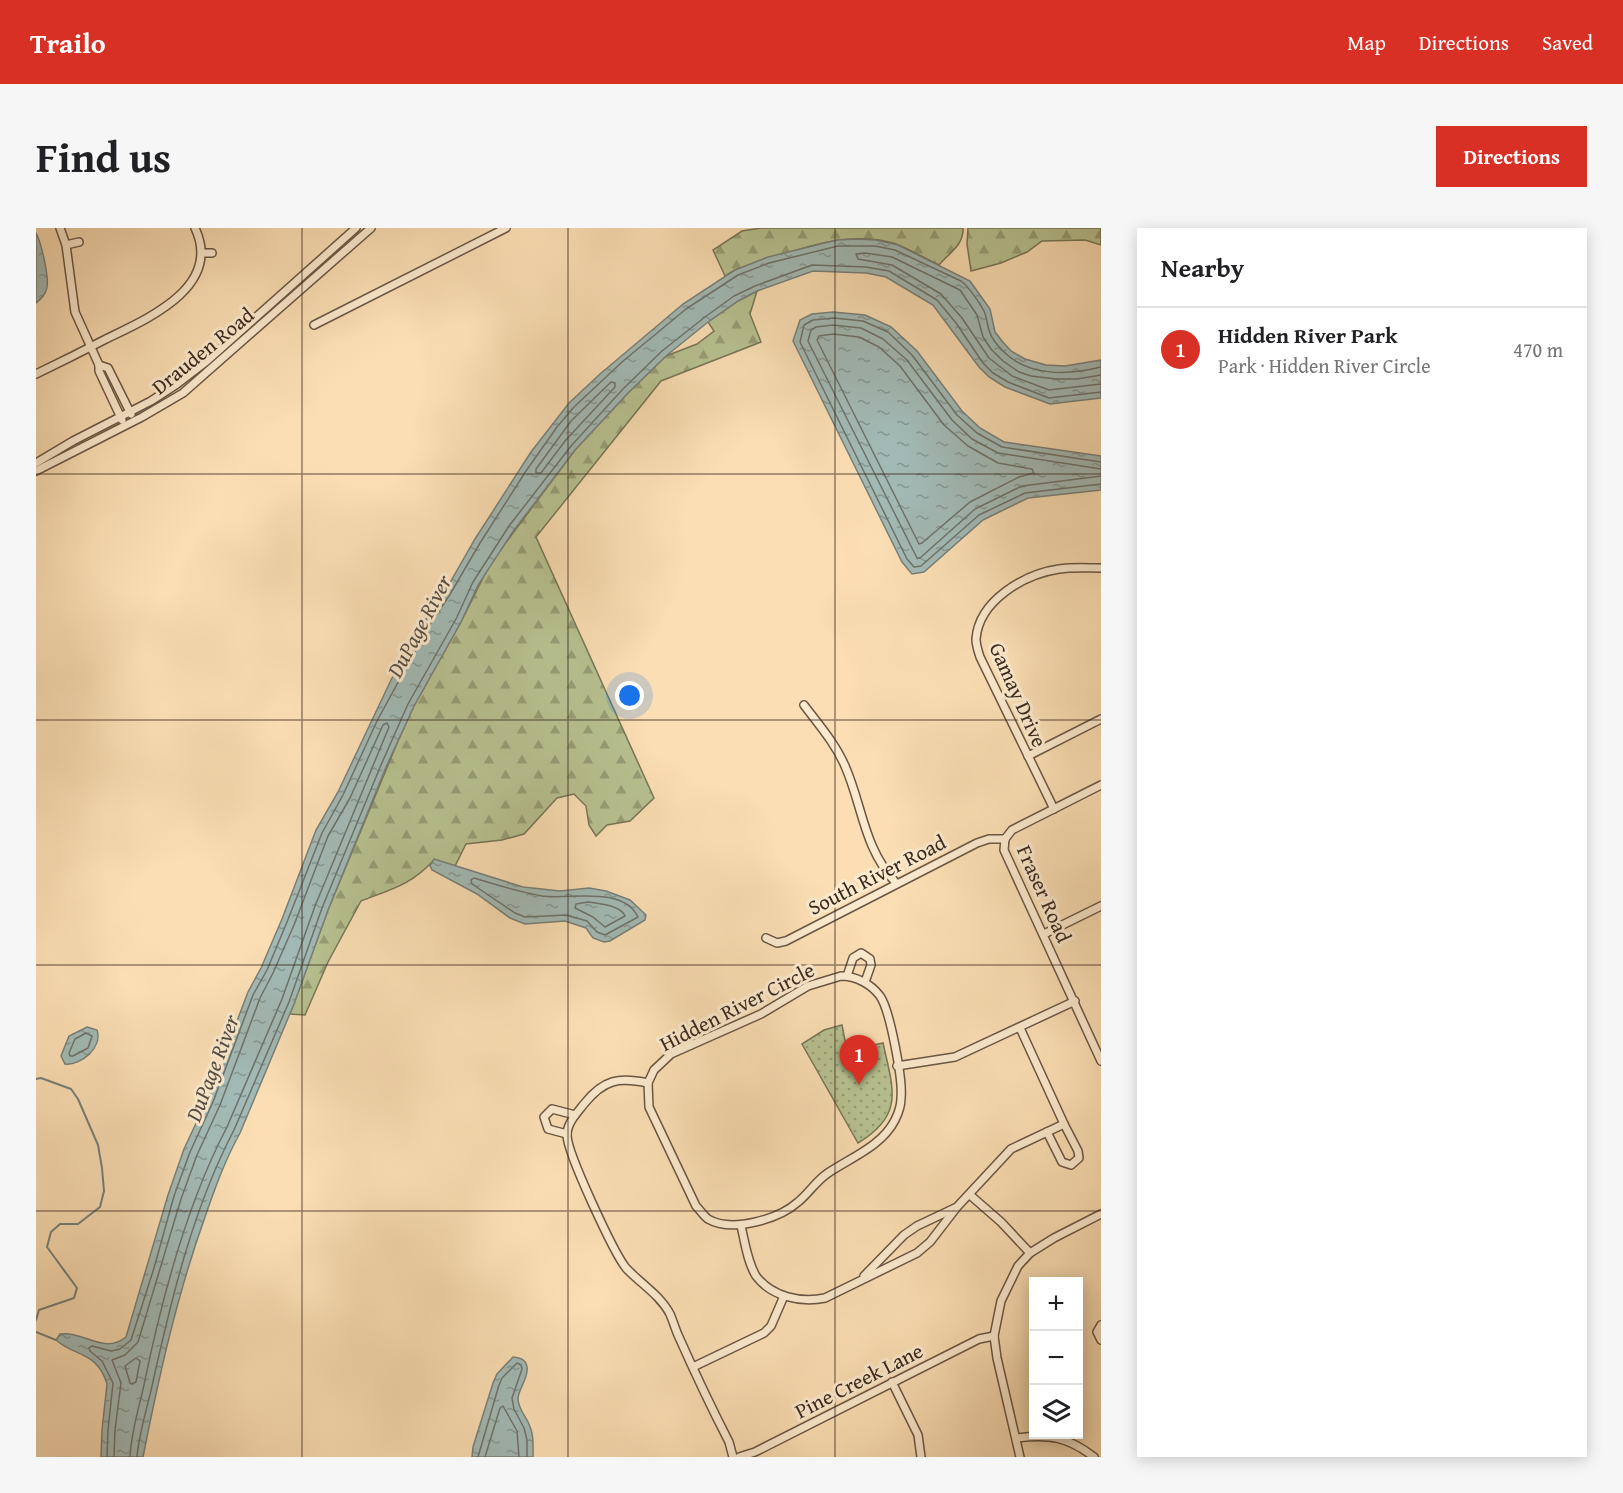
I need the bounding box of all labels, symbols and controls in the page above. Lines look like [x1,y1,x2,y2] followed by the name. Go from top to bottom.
[30,22,106,63] text: Trailo
[1347,27,1386,58] text: Map
[1419,27,1509,58] text: Directions
[1542,27,1593,58] text: Saved
[36,126,171,187] text: Find us
[1436,126,1587,187] button: Directions
[1161,248,1244,287] text: Nearby
[145,299,261,402] street label: Drauden Road
[1218,319,1398,351] text: Hidden River Park
[1175,335,1186,364] text: 1
[1513,335,1563,364] text: 470 m
[1218,351,1431,380] text: Park · Hidden River Circle
[378,568,460,684] water label: DuPage River
[982,638,1055,752] street label: Gamay Drive
[615,681,644,710] your location
[802,826,952,923] street label: South River Road
[1009,840,1080,948] street label: Fraser Road
[654,954,820,1059] street label: Hidden River Circle
[177,1009,247,1127] water label: DuPage River
[840,1036,878,1085] pin: 1
[1029,1277,1083,1439] map controls
[1029,1277,1083,1331] button: +
[1029,1331,1083,1385] button: −
[789,1335,928,1426] street label: Pine Creek Lane
[1029,1385,1083,1439] button: layers

